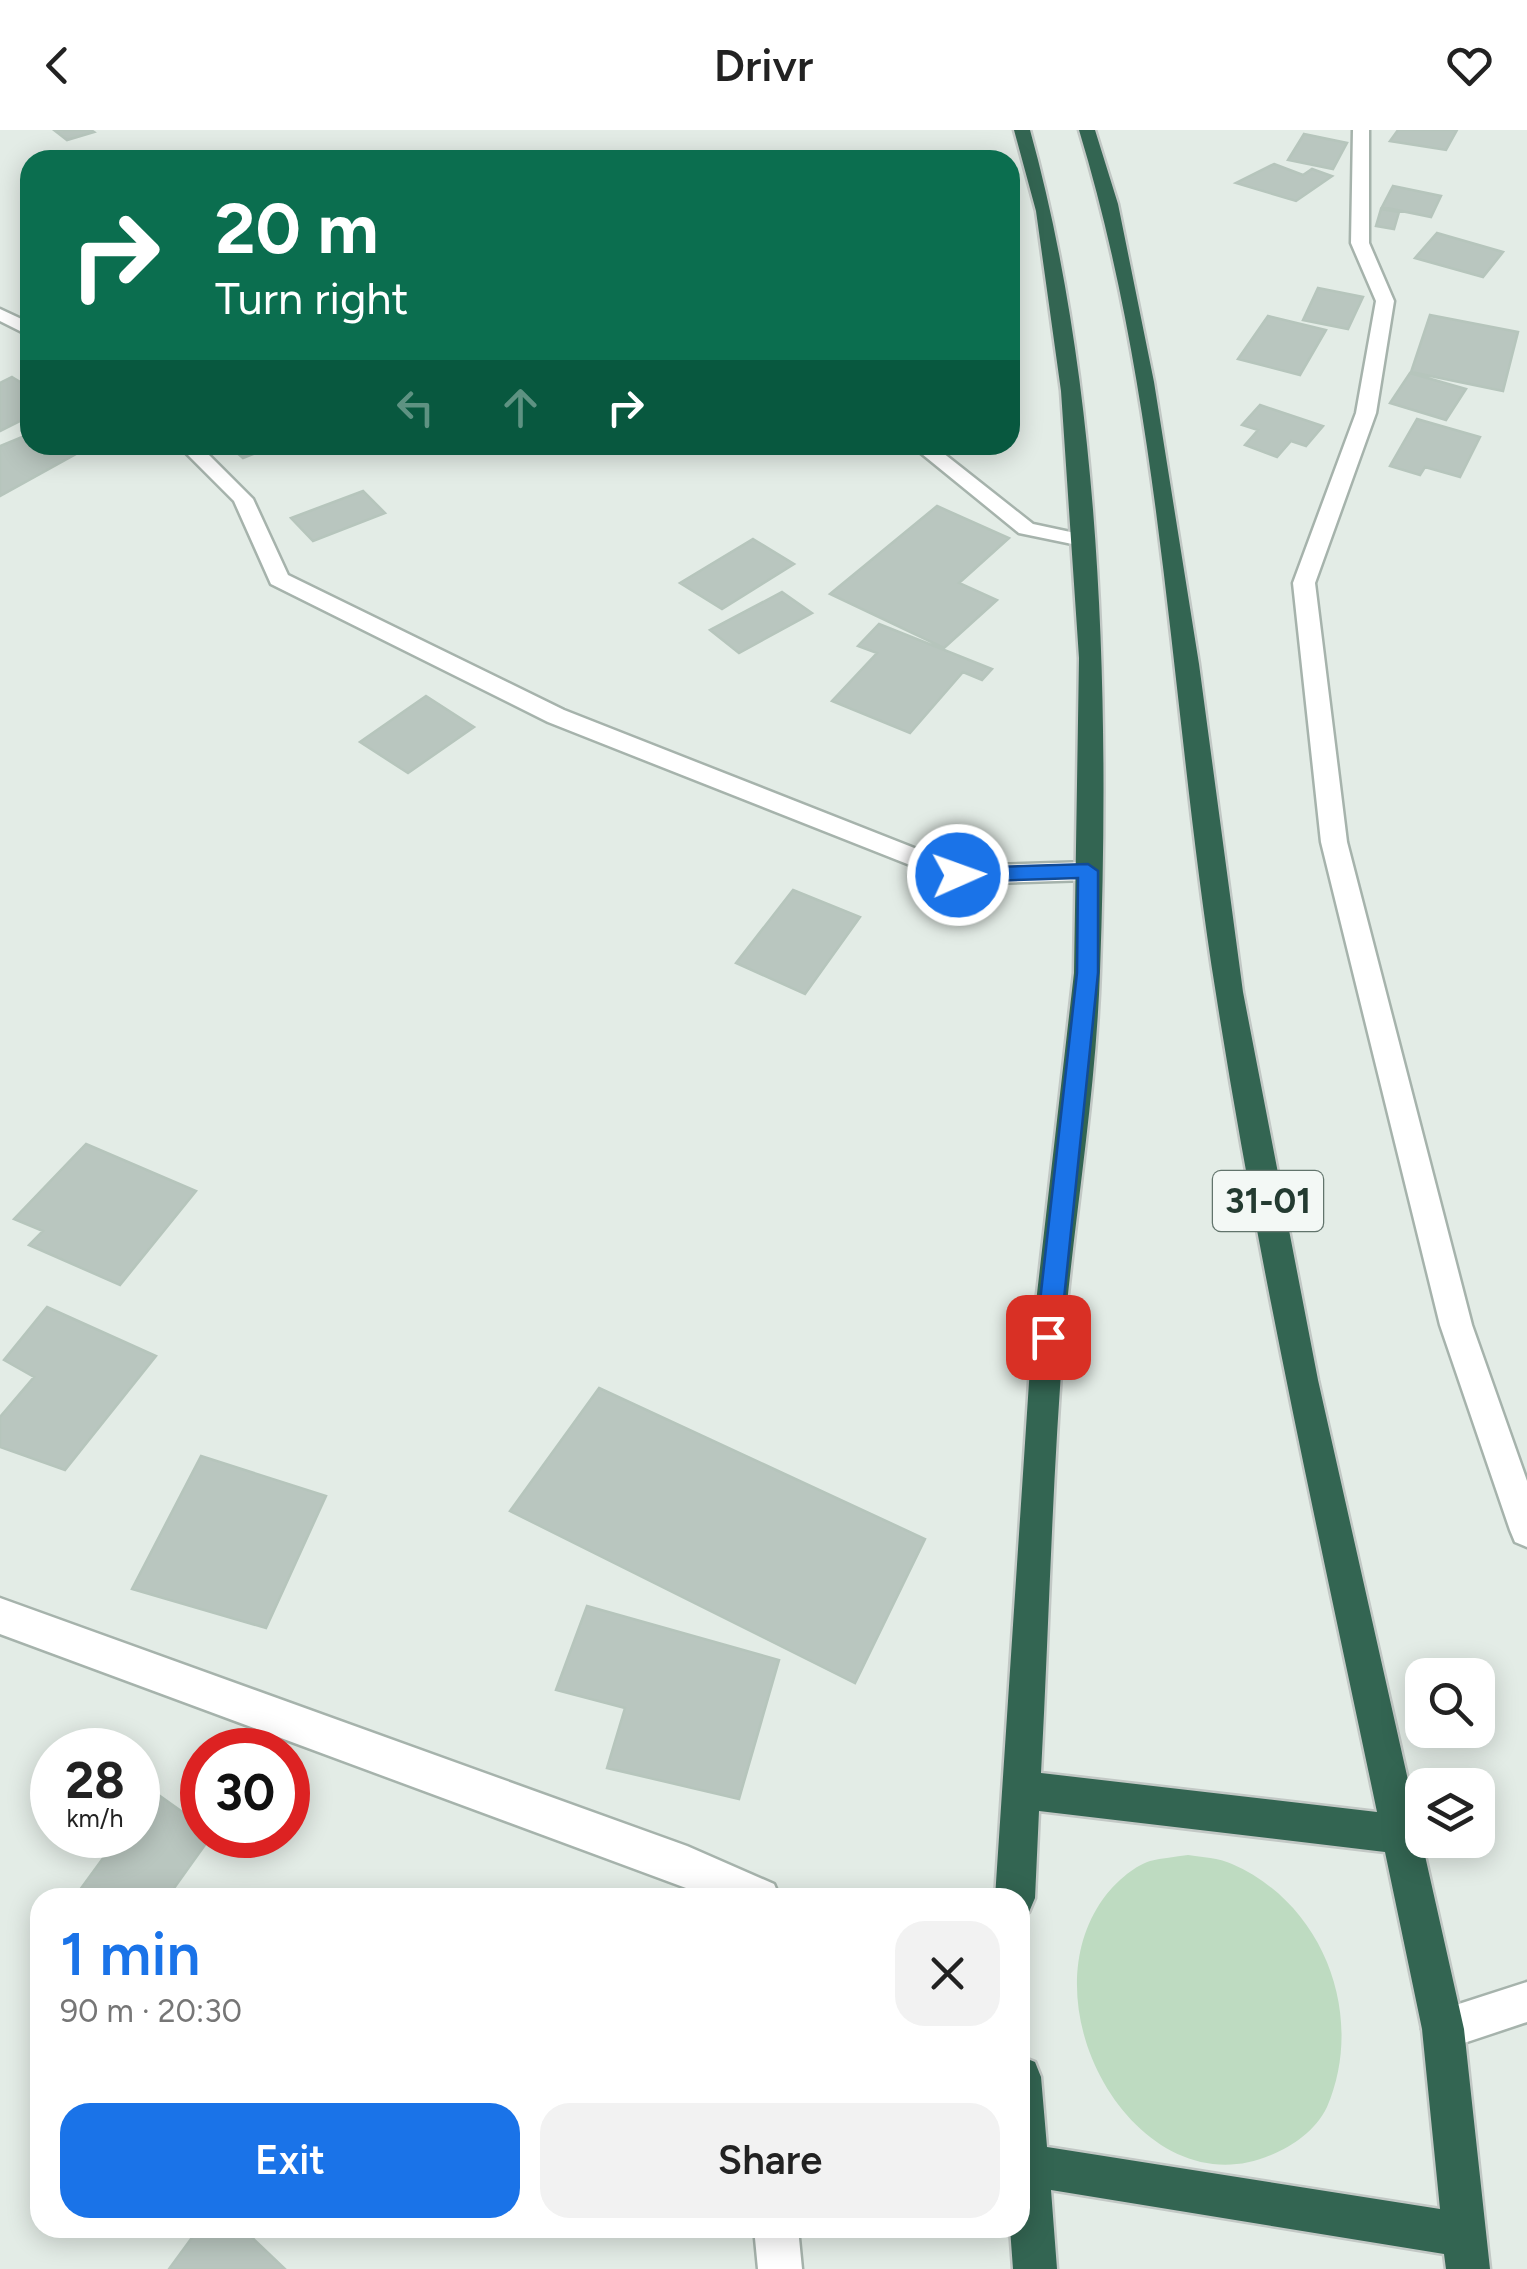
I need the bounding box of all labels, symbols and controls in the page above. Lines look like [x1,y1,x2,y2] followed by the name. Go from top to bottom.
[30,38,85,93] icon: back
[714,38,813,92] text: Drivr
[1442,38,1497,93] icon: heart
[215,186,379,271] text: 20 m
[50,190,180,320] icon: right
[215,271,408,325] text: Turn right
[388,380,443,435] icon: left
[493,380,548,435] icon: ahead
[598,380,653,435] icon: right
[906,823,1010,927] position arrow
[1213,1171,1323,1231] road number: 31-01
[1006,1295,1091,1380] pin
[1021,1310,1076,1365] icon: arrive
[1405,1658,1495,1858] map controls
[1405,1658,1495,1748] button: search
[180,1728,310,1858] speed limit sign: 30
[65,1750,125,1811] text: 28
[1405,1768,1495,1858] button: layers
[66,1803,124,1833] text: km/h
[60,1918,200,1990] text: 1 min
[895,1921,1000,2026] button: close
[60,1992,242,2030] text: 90 m · 20:30
[60,2103,520,2218] button: Exit
[540,2103,1000,2218] button: Share

